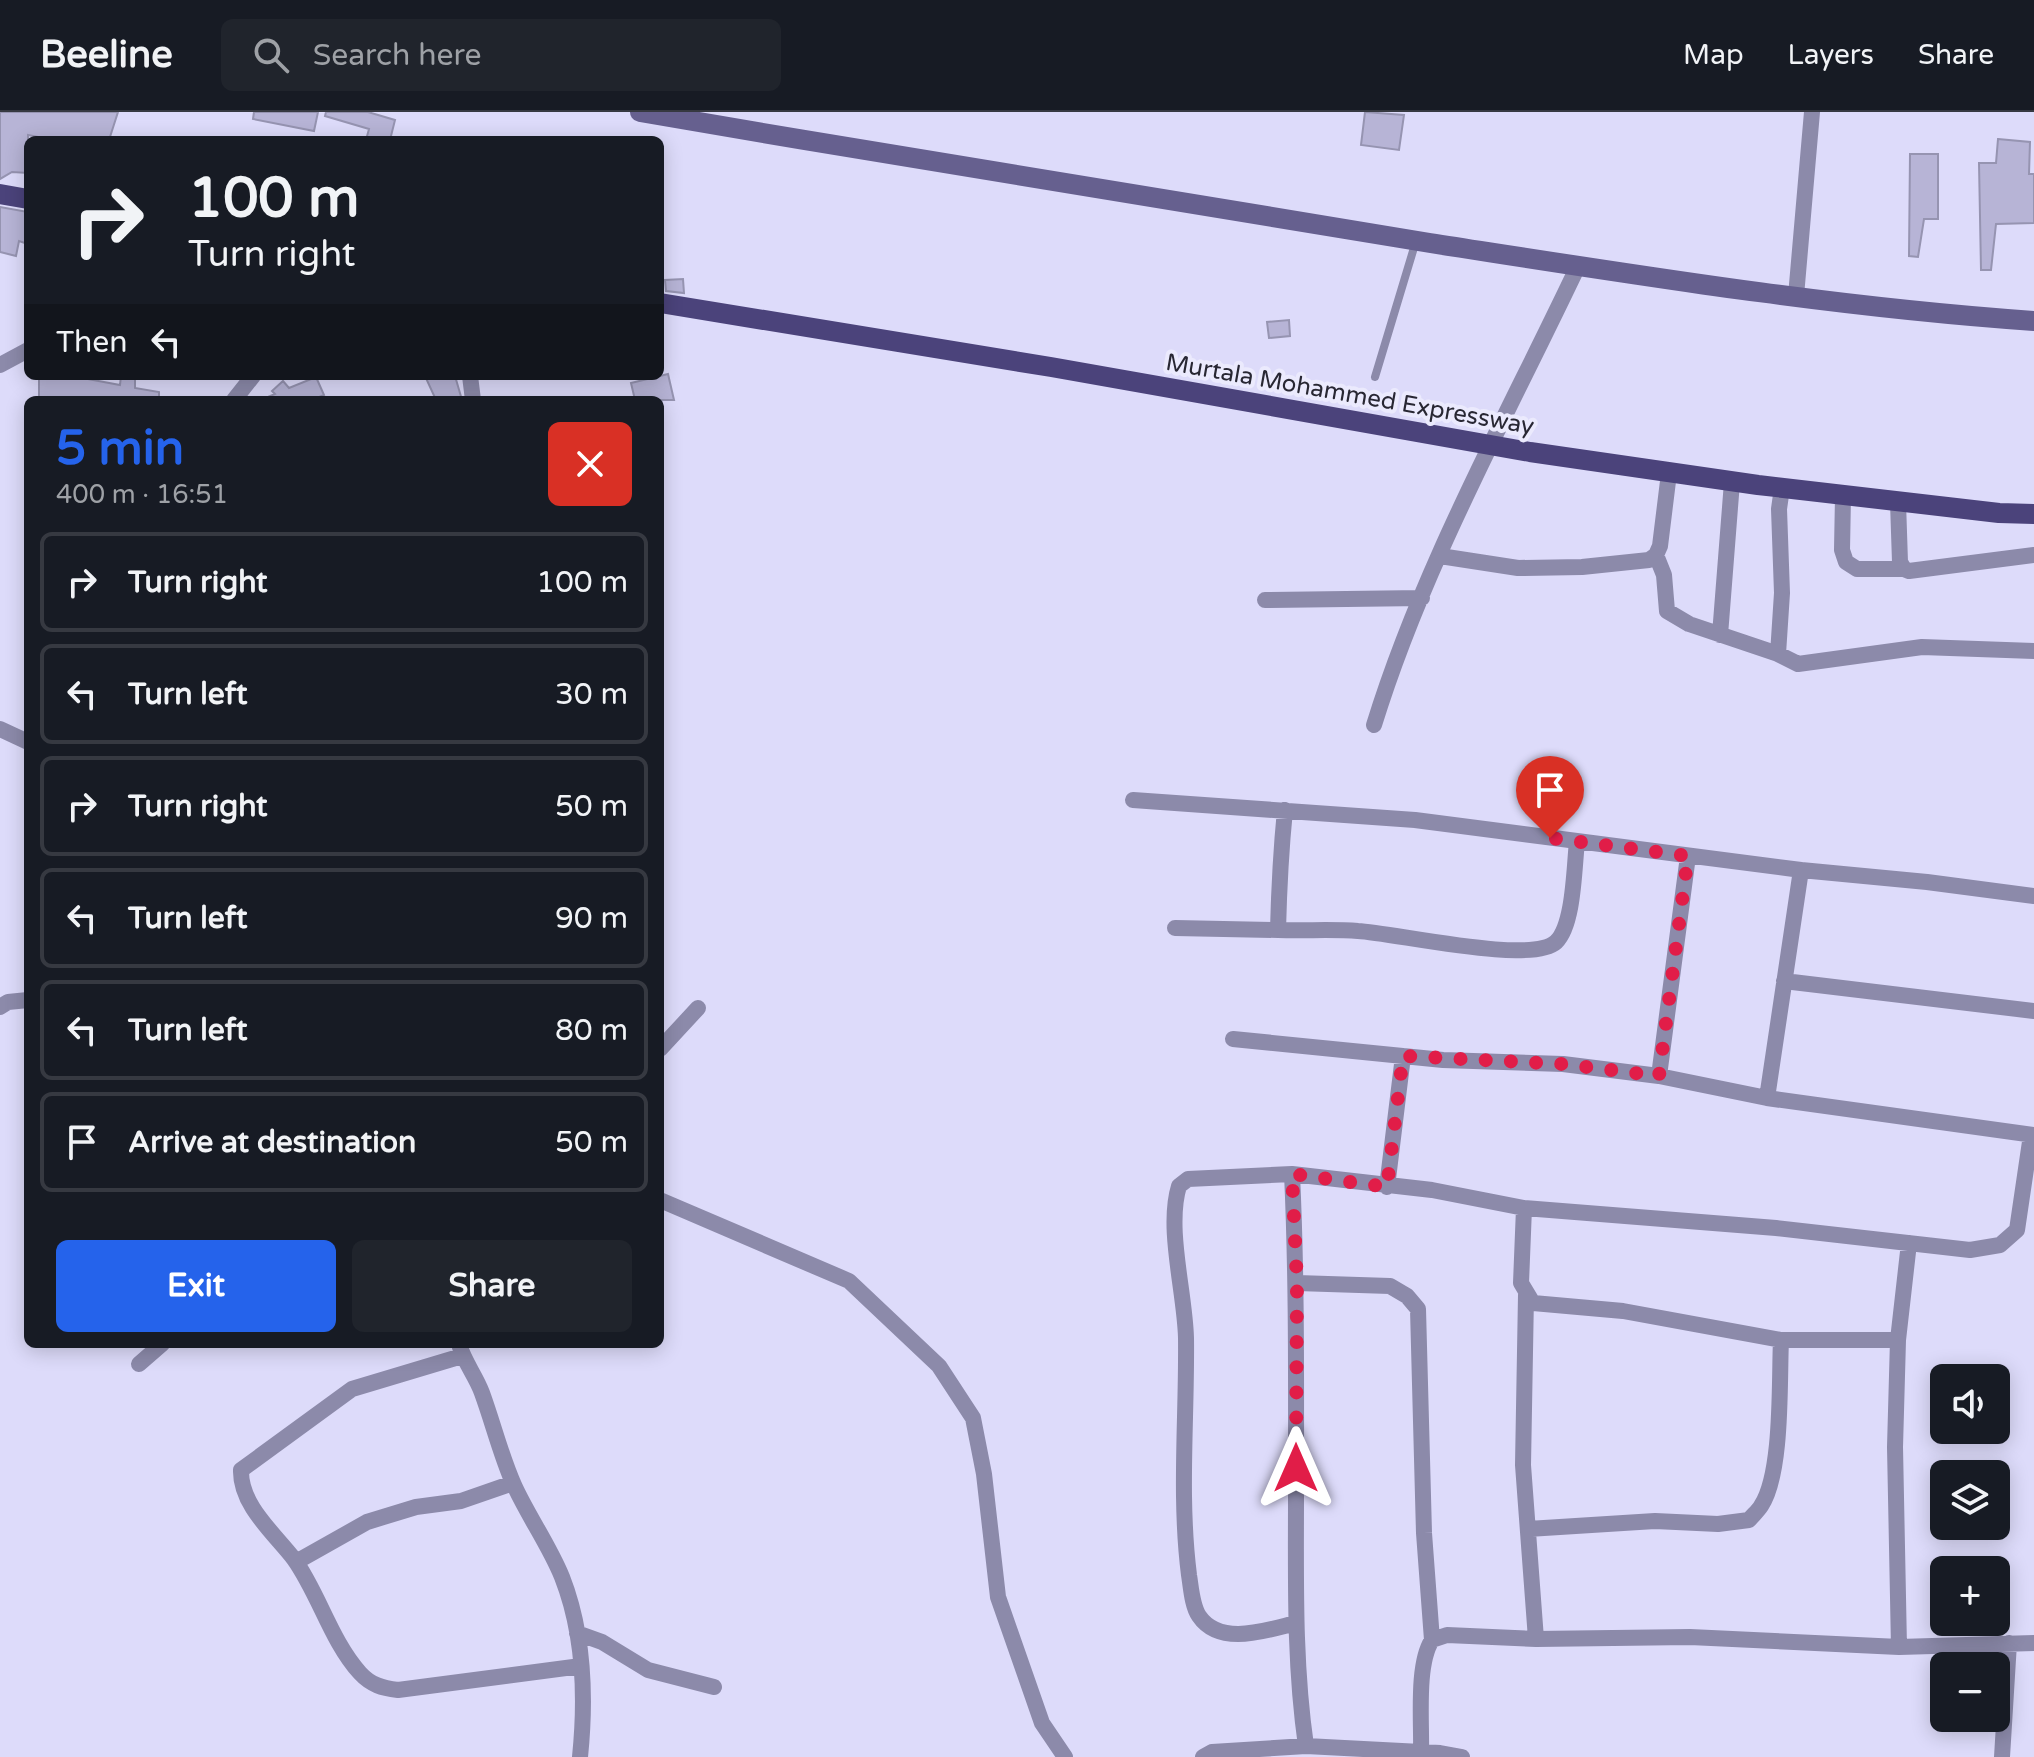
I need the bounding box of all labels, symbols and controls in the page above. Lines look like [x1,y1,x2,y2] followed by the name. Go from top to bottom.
[221,19,781,91] search box
[40,32,173,78] text: Beeline
[249,33,293,77] icon: search
[313,37,481,74] text: Search here
[1683,38,1744,72] text: Map
[1788,38,1874,72] text: Layers
[1918,38,1994,72] text: Share
[188,165,359,232] text: 100 m
[56,168,160,272] icon: right
[188,233,355,276] text: Turn right
[144,320,188,364] icon: left
[56,324,128,361] text: Then
[1164,348,1536,441] street label: Murtala Mohammed Expressway
[56,420,184,478] text: 5 min
[548,422,632,506] button: close
[56,479,228,510] text: 400 m · 16:51
[60,560,104,604] icon: right
[128,564,268,601] text: Turn right
[536,564,628,601] text: 100 m
[60,672,104,716] icon: left
[128,676,247,713] text: Turn left
[555,676,628,713] text: 30 m
[1516,756,1584,838] pin
[1528,768,1572,812] icon: arrive
[60,784,104,828] icon: right
[128,788,268,825] text: Turn right
[555,788,628,825] text: 50 m
[60,896,104,940] icon: left
[128,900,247,937] text: Turn left
[555,900,628,937] text: 90 m
[60,1008,104,1052] icon: left
[128,1012,247,1049] text: Turn left
[555,1012,628,1049] text: 80 m
[60,1120,104,1164] icon: arrive
[128,1124,416,1161] text: Arrive at destination
[555,1124,628,1161] text: 50 m
[56,1240,336,1332] button: Exit
[352,1240,632,1332] button: Share
[1930,1364,2010,1732] map controls
[1930,1364,2010,1444] button: sound
[1254,1426,1338,1510] position arrow
[1930,1460,2010,1540] button: layers
[1930,1556,2010,1636] button: +
[1930,1652,2010,1732] button: −

